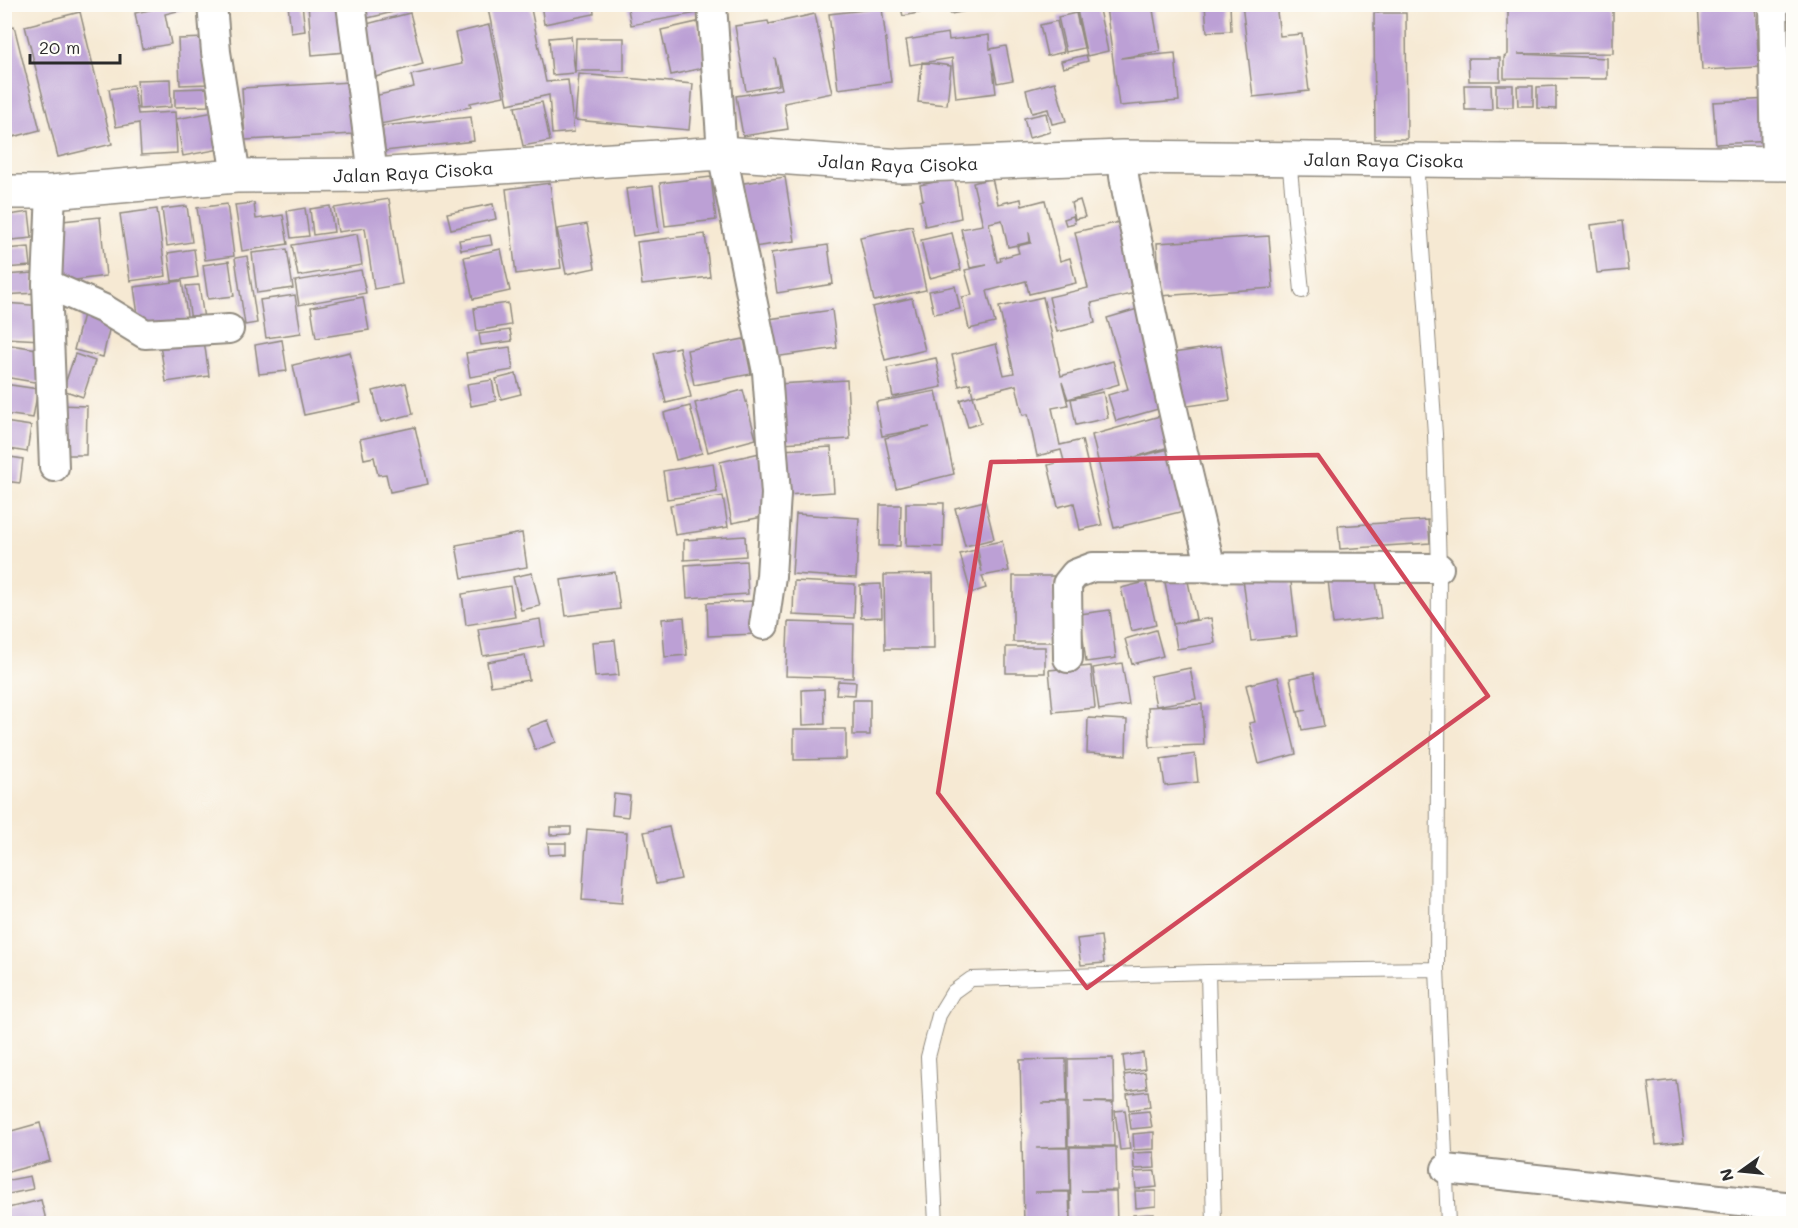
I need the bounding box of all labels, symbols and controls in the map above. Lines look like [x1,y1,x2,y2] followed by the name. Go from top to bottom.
[30,27,120,65] scale bar
[39,35,80,59] text: 20 m
[1304,147,1464,173] street label: Jalan Raya Cisoka
[817,148,979,178] street label: Jalan Raya Cisoka
[333,155,494,187] street label: Jalan Raya Cisoka
[1711,1141,1771,1201] north arrow
[1714,1166,1738,1184] text: N

